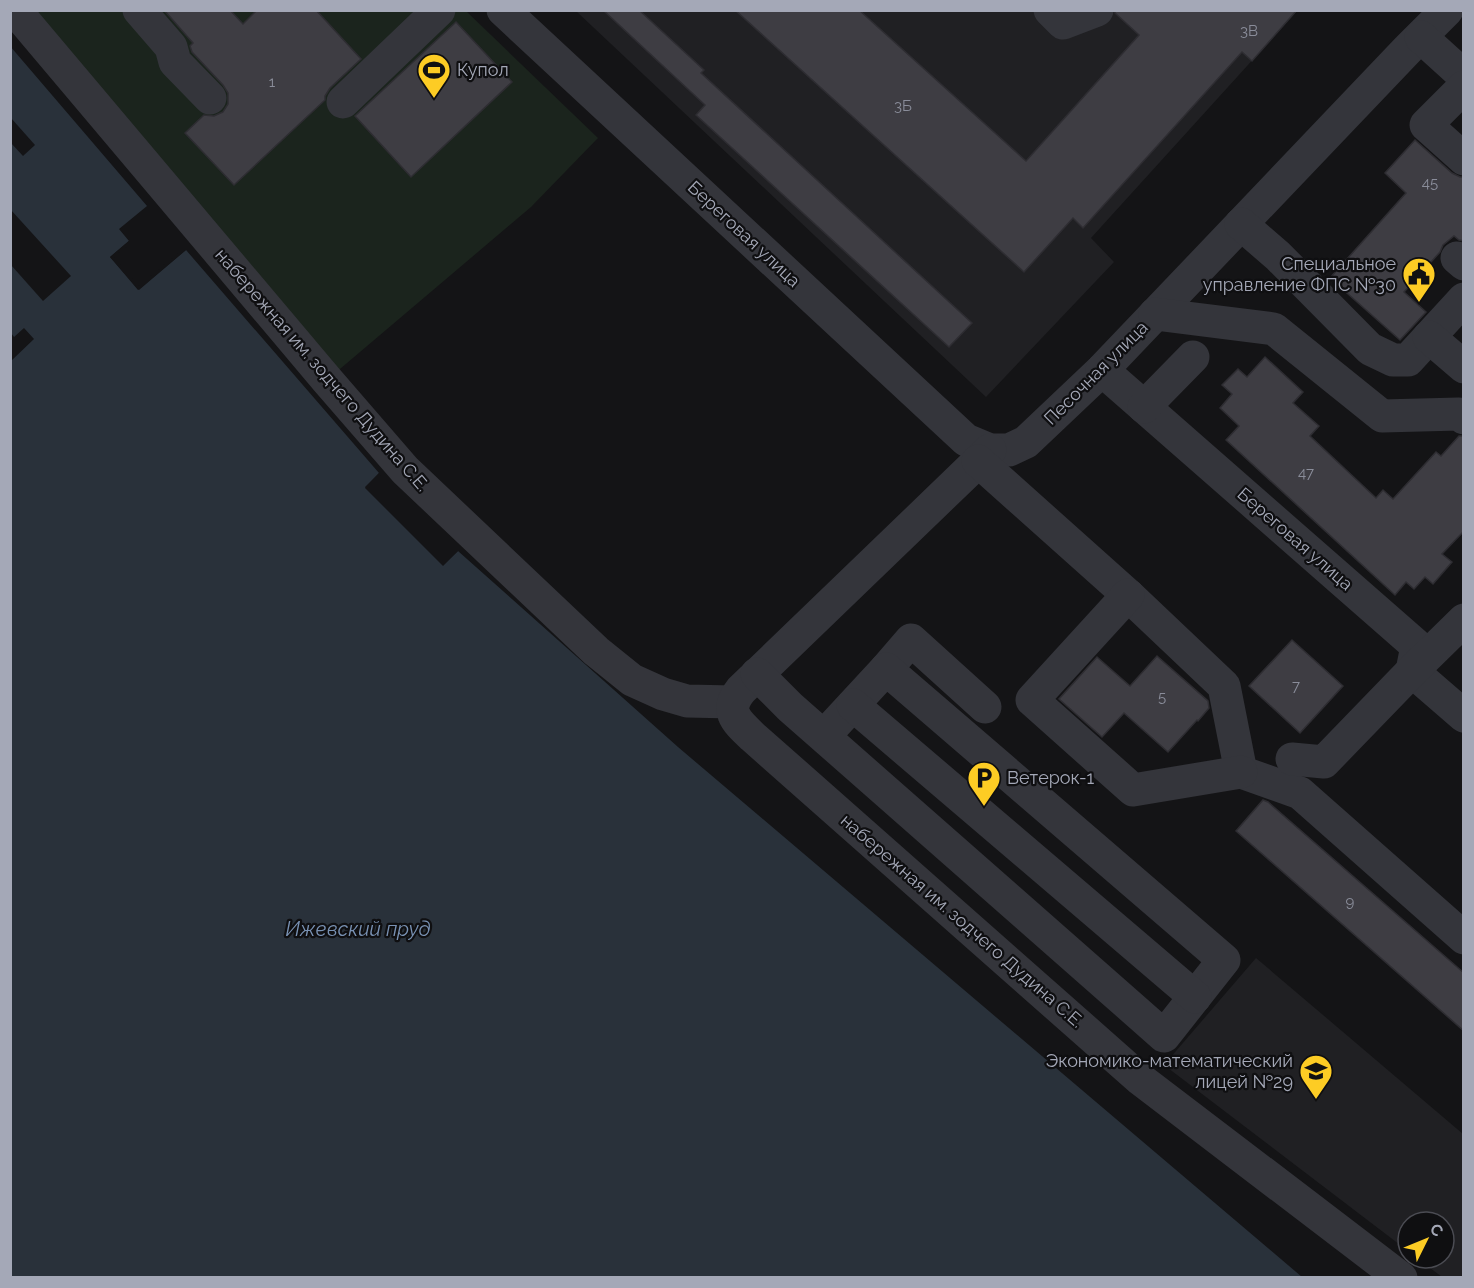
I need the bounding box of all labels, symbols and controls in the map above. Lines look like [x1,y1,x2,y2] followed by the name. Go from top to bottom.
[1240,22,1258,40] house number: 3В
[416,52,452,99] sports icon: Купол
[457,59,509,80] place label: Купол
[269,73,276,91] house number: 1
[894,97,912,115] house number: 3Б
[1422,174,1438,192] house number: 45
[684,176,805,291] street label: Береговая улица
[211,244,433,495] street label: набережная им. зодчего Дудина С.Е.
[1203,253,1396,295] place label: Специальное управление ФПС №30
[1401,256,1437,303] public building icon: Специальное управление ФПС №30
[1039,316,1152,429] street label: Песочная улица
[1298,464,1314,482] house number: 47
[1233,483,1357,594] street label: Береговая улица
[1292,677,1300,695] house number: 7
[1158,688,1166,706] house number: 5
[966,760,1002,807] parking icon: Ветерок-1
[1007,767,1095,788] place label: Ветерок-1
[837,810,1088,1032] street label: набережная им. зодчего Дудина С.Е.
[1346,893,1355,911] house number: 9
[286,917,430,941] water label: Ижевский пруд
[1045,1050,1293,1092] place label: Экономико-математический лицей №29
[1298,1053,1334,1100] school or university icon: Экономико-математический лицей №29
[1396,1210,1456,1270] north arrow
[1426,1220,1447,1241] text: С

